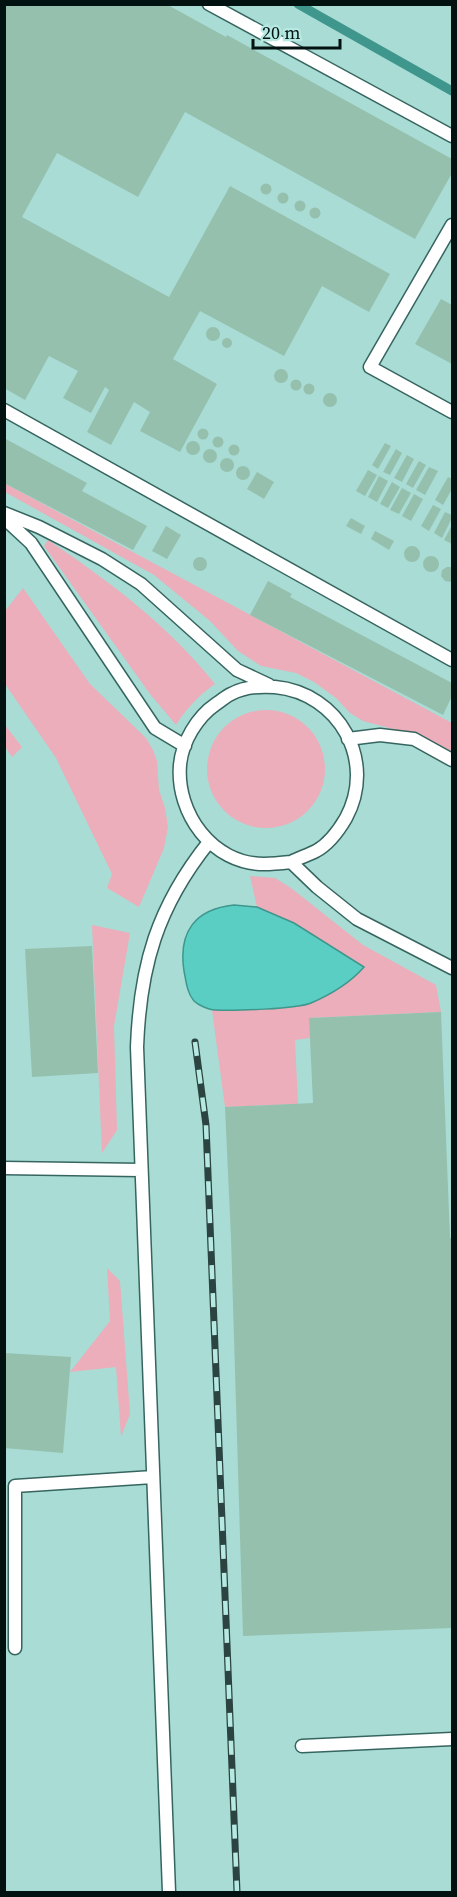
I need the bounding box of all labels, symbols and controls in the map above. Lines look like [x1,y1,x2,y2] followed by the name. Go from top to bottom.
[253,12,340,50] scale bar
[262,20,300,45] text: 20 m

